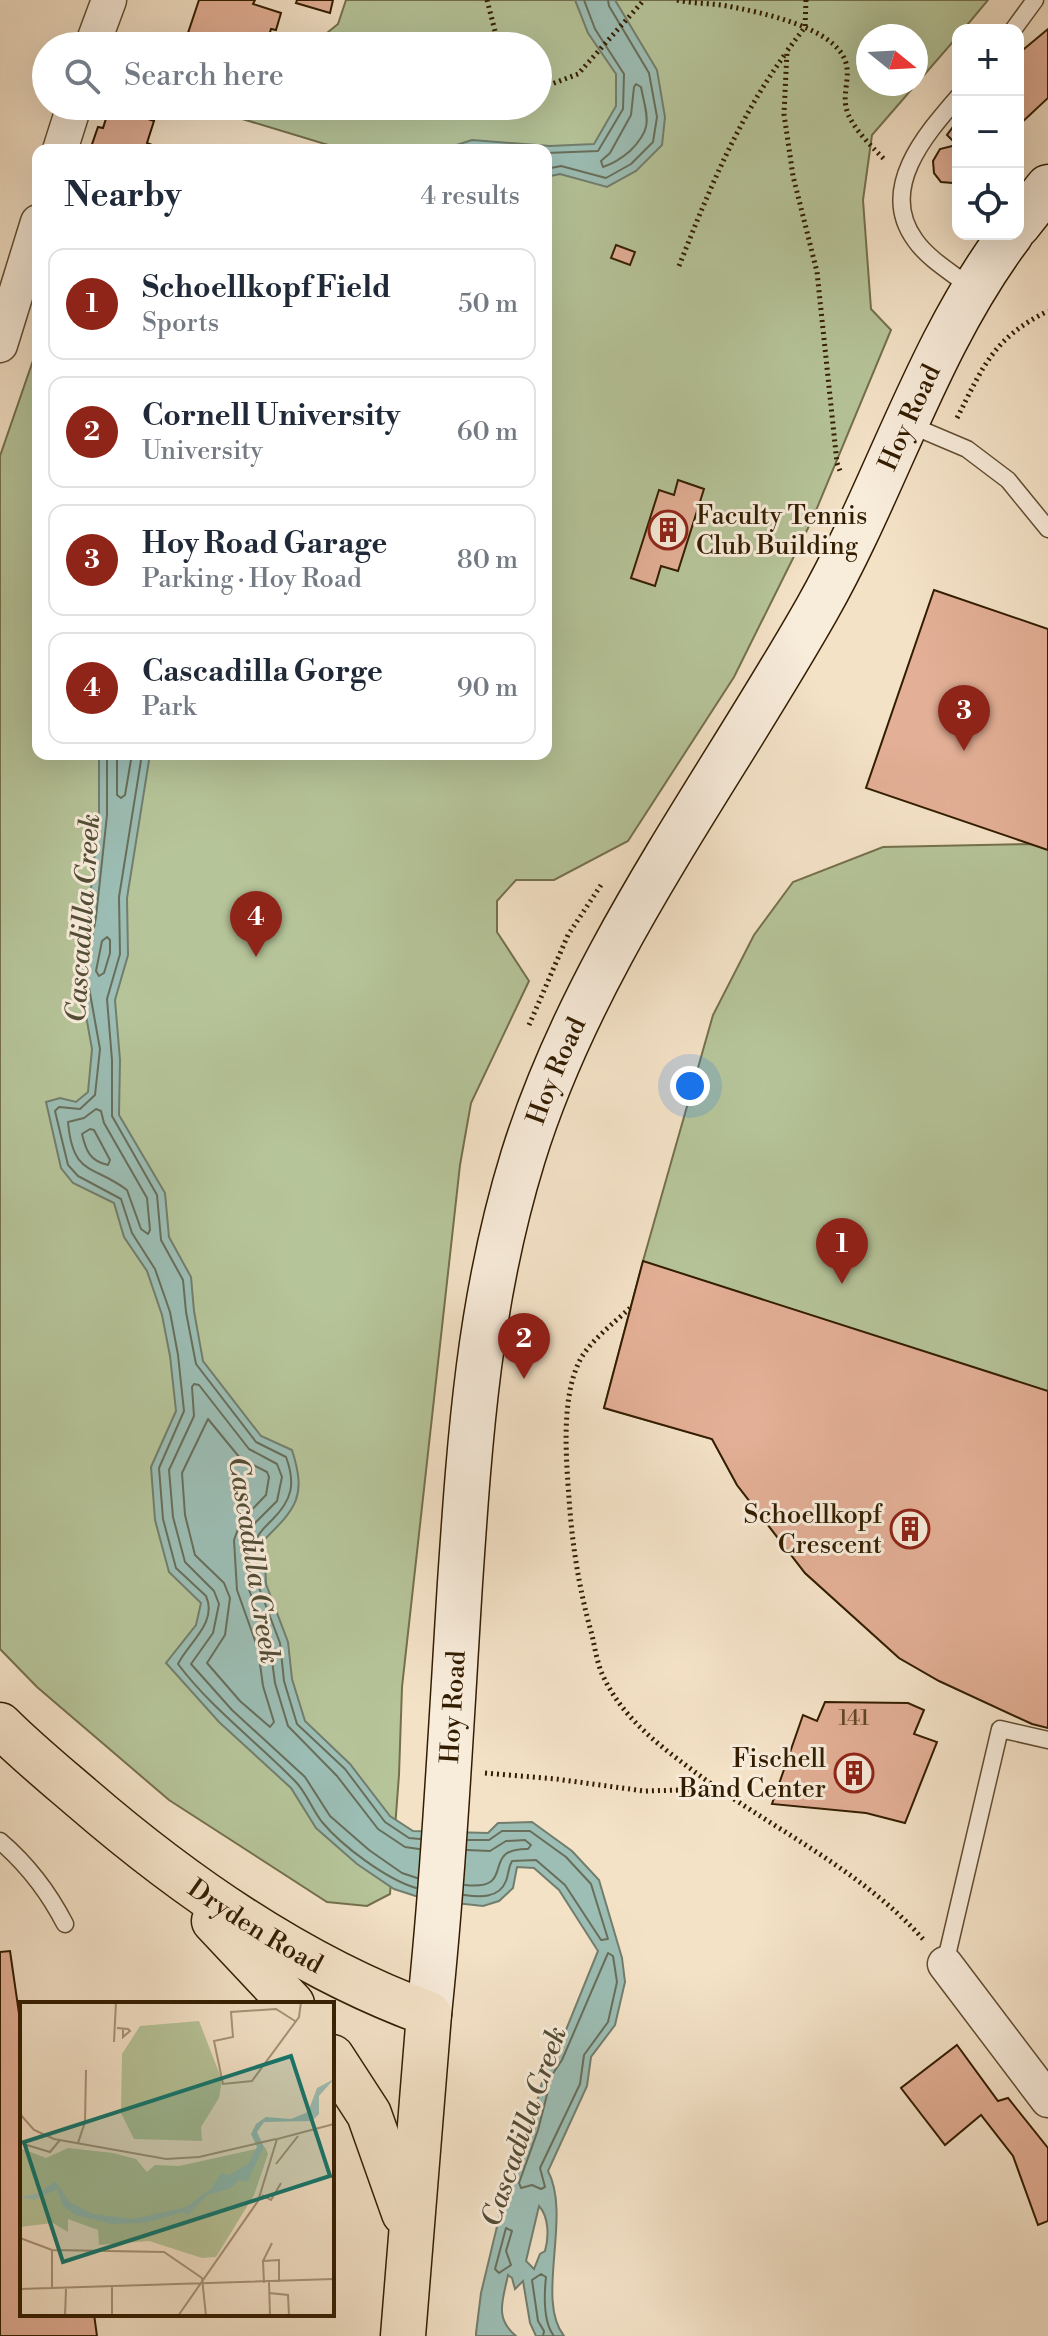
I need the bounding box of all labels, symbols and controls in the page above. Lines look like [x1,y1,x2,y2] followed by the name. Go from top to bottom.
[856,24,928,96] north arrow
[952,24,1024,240] map controls
[952,24,1024,96] button: +
[32,32,552,120] search box
[60,54,104,98] icon: search
[124,57,284,95] text: Search here
[952,96,1024,168] button: −
[952,168,1024,240] button: locate
[64,175,182,217] text: Nearby
[421,180,520,212] text: 4 results
[142,269,391,307] text: Schoellkopf Field
[86,288,98,320] text: 1
[458,288,518,320] text: 50 m
[142,307,219,339] text: Sports
[872,359,948,476] street label: Hoy Road
[142,397,400,435] text: Cornell University
[84,416,100,448] text: 2
[457,416,518,448] text: 60 m
[142,435,263,467] text: University
[696,500,867,562] place label: Faculty Tennis Club Building
[647,509,689,551] building icon: Faculty Tennis Club Building
[142,525,387,563] text: Hoy Road Garage
[84,544,100,576] text: 3
[457,544,518,576] text: 80 m
[142,563,362,595] text: Parking · Hoy Road
[142,653,383,691] text: Cascadilla Gorge
[83,672,101,704] text: 4
[457,672,518,704] text: 90 m
[938,685,990,751] pin: 3
[142,691,196,723] text: Park
[59,812,108,1024] water label: Cascadilla Creek
[230,891,282,957] pin: 4
[520,1012,593,1129] street label: Hoy Road
[670,1066,710,1106] your location
[816,1218,868,1284] pin: 1
[498,1313,550,1379] pin: 2
[220,1454,287,1666] water label: Cascadilla Creek
[744,1499,884,1561] place label: Schoellkopf Crescent
[889,1508,931,1550] building icon: Schoellkopf Crescent
[434,1649,473,1765] street label: Hoy Road
[838,1705,870,1732] house number: 141
[678,1743,826,1805] place label: Fischell Band Center
[833,1752,875,1794] building icon: Fischell Band Center
[181,1872,329,1981] street label: Dryden Road
[20,2002,334,2316] inset map
[474,2022,575,2231] water label: Cascadilla Creek

